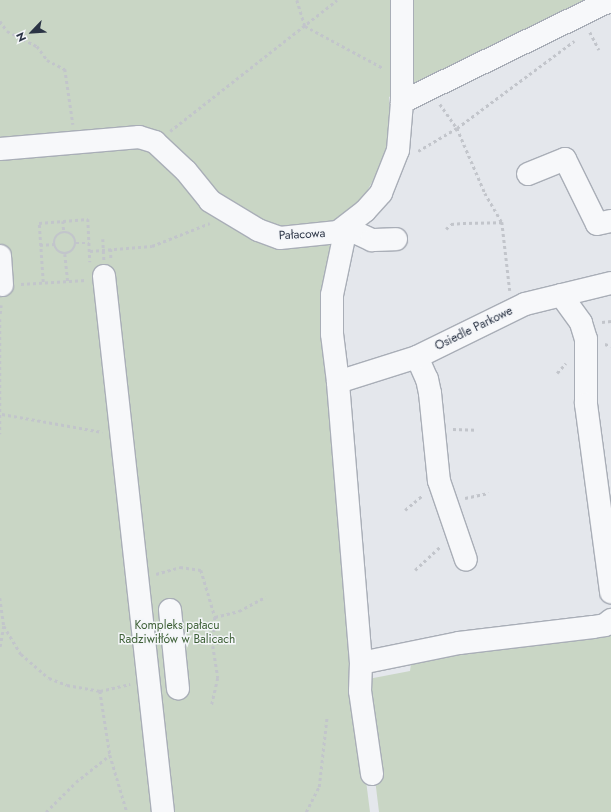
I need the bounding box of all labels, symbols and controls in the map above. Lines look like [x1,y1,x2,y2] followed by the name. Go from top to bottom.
[12,12,52,52] north arrow
[12,30,30,44] text: N
[278,227,326,243] street label: Pałacowa
[433,304,515,354] street label: Osiedle Parkowe
[119,619,235,647] park label: Kompleks pałacu Radziwiłłów w Balicach

